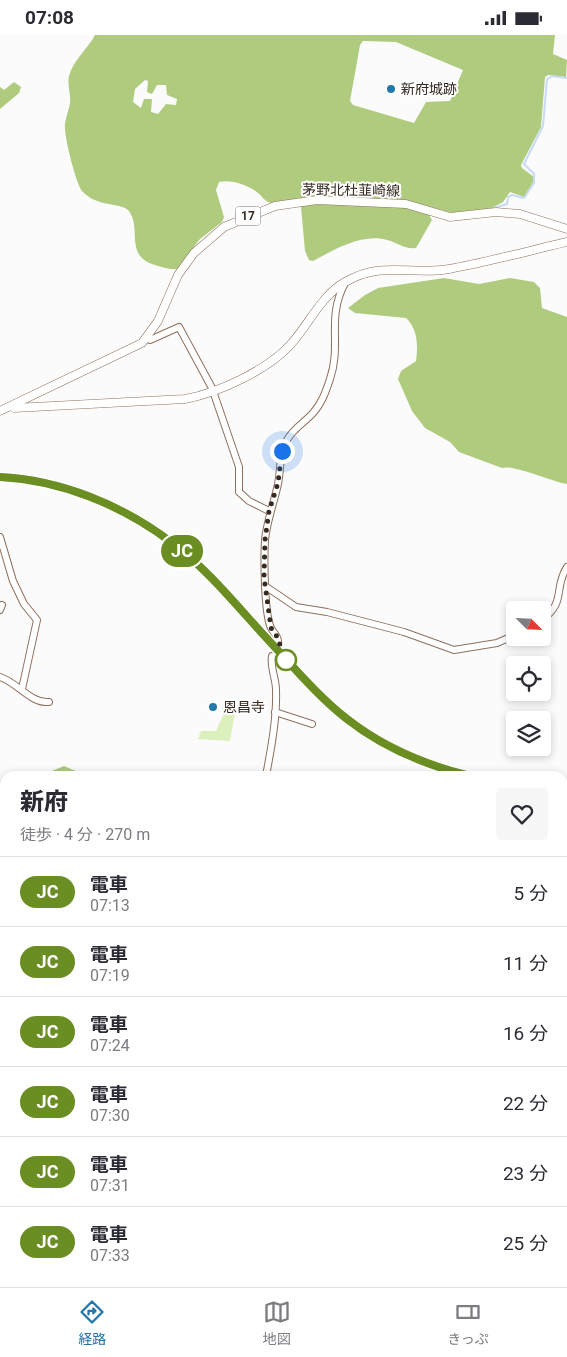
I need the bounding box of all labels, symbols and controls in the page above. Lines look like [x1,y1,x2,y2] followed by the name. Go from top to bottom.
[25,6,74,29] text: 07:08
[401,81,457,97] place label: 新府城跡
[385,83,397,95] marker: 新府城跡
[302,181,400,199] street label: 茅野北杜韮崎線
[236,207,260,225] road number: 17
[270,439,295,464] your location
[160,535,204,567] line badge: JC
[171,540,193,561] text: JC
[506,601,551,646] north arrow
[506,601,551,756] map controls
[275,649,297,671] unlabelled marker
[506,656,551,701] button: locate
[223,699,265,715] place label: 恩昌寺
[207,701,219,713] marker: 恩昌寺
[506,711,551,756] button: layers
[20,788,68,816] text: 新府
[496,788,548,840] button: heart
[20,825,150,844] text: 徒歩 · 4 分 · 270 m
[90,873,128,896] text: 電車
[37,881,58,902] text: JC
[514,882,548,905] text: 5 分
[90,896,130,915] text: 07:13
[90,943,128,966] text: 電車
[37,951,58,972] text: JC
[503,952,548,975] text: 11 分
[90,966,130,985] text: 07:19
[90,1013,128,1036] text: 電車
[37,1021,58,1042] text: JC
[503,1022,548,1045] text: 16 分
[90,1036,130,1055] text: 07:24
[90,1083,128,1106] text: 電車
[37,1091,58,1112] text: JC
[503,1092,548,1115] text: 22 分
[90,1106,130,1125] text: 07:30
[90,1153,128,1176] text: 電車
[37,1161,58,1182] text: JC
[503,1162,548,1185] text: 23 分
[90,1176,130,1195] text: 07:31
[90,1223,128,1246] text: 電車
[37,1231,58,1252] text: JC
[503,1232,548,1255] text: 25 分
[90,1246,130,1265] text: 07:33
[78,1298,106,1348] tab: 経路
[263,1298,291,1348] tab: 地図
[447,1298,489,1348] tab: きっぷ

